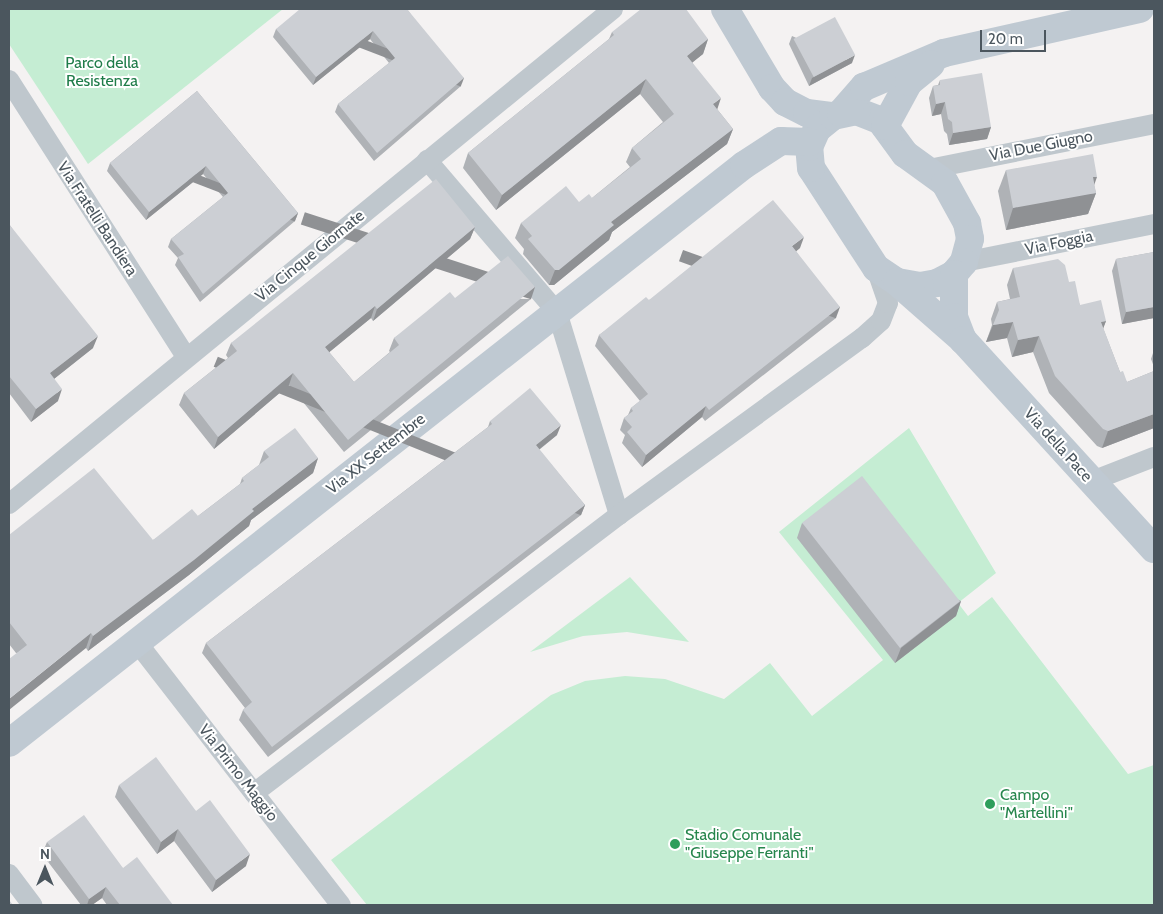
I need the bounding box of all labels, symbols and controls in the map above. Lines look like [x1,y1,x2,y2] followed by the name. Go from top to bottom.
[983,20,1049,52] scale bar
[988,30,1023,48] text: 20 m
[65,53,139,91] park label: Parco della Resistenza
[988,127,1094,165] street label: Via Due Giugno
[53,158,141,280] street label: Via Fratelli Bandiera
[252,206,368,306] street label: Via Cinque Giornate
[1023,226,1095,260] street label: Via Foggia
[1020,404,1096,486] street label: Via della Pace
[323,409,429,499] street label: Via XX Settembre
[194,721,282,825] street label: Via Primo Maggio
[1000,785,1073,823] place label: Campo "Martellini"
[984,798,996,810] marker: Campo "Martellini"
[685,825,814,863] place label: Stadio Comunale "Giuseppe Ferranti"
[669,838,681,850] marker: Stadio Comunale "Giuseppe Ferranti"
[20,844,70,894] north arrow
[40,845,50,863] text: N

